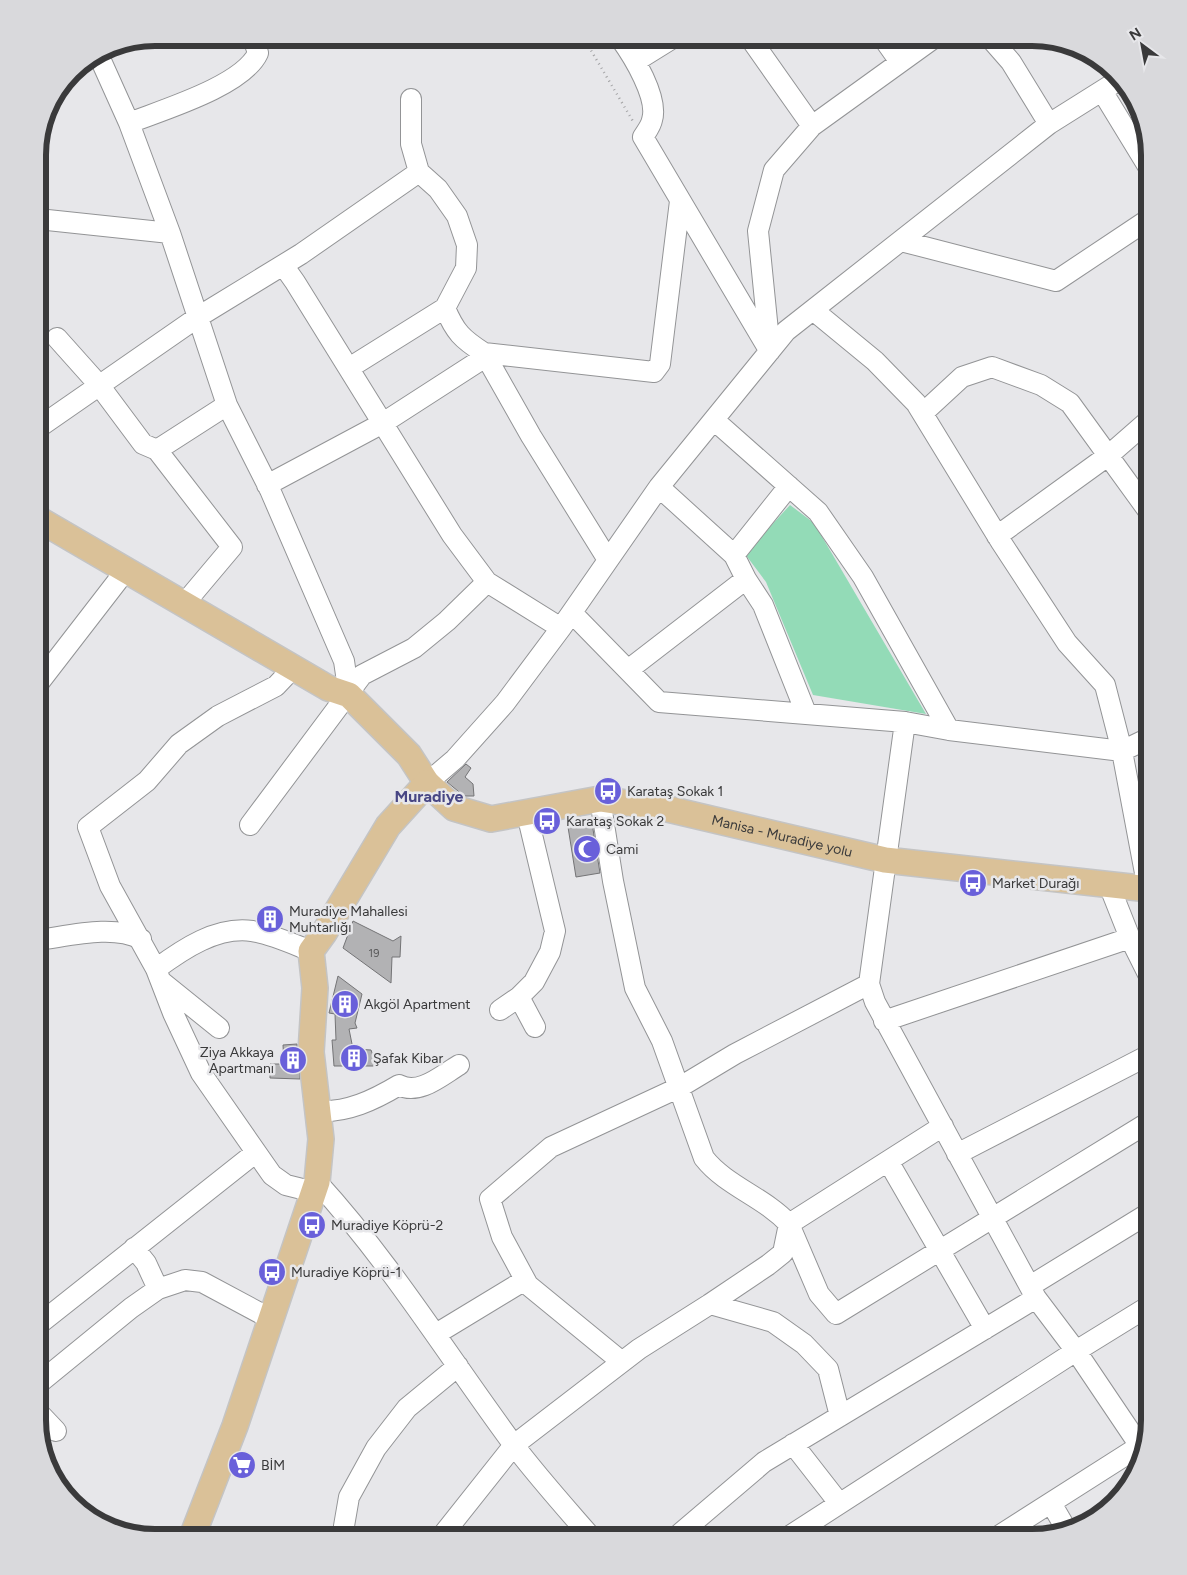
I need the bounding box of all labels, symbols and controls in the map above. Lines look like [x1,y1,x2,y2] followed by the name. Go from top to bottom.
[1117,20,1167,70] north arrow
[1126,24,1144,44] text: N
[593,776,623,806] bus stop icon: Karataş Sokak 1
[627,783,723,800] place label: Karataş Sokak 1
[395,787,464,806] district label: Muradiye
[532,806,562,836] bus stop icon: Karataş Sokak 2
[710,812,854,861] street label: Manisa - Muradiye yolu
[566,813,664,830] place label: Karataş Sokak 2
[572,834,602,864] mosque icon: Cami
[606,841,638,858] place label: Cami
[958,868,988,898] bus stop icon: Market Durağı
[992,875,1080,892] place label: Market Durağı
[289,903,408,936] place label: Muradiye Mahallesi Muhtarlığı
[255,904,285,934] building icon: Muradiye Mahallesi Muhtarlığı
[369,947,379,960] house number: 19
[330,989,360,1019] building icon: Akgöl Apartment
[364,996,471,1013] place label: Akgöl Apartment
[339,1043,369,1073] building icon: Şafak Kibar
[200,1044,274,1077] place label: Ziya Akkaya Apartmanı
[278,1045,308,1075] building icon: Ziya Akkaya Apartmanı
[373,1050,443,1067] place label: Şafak Kibar
[297,1210,327,1240] bus stop icon: Muradiye Köprü-2
[331,1217,443,1234] place label: Muradiye Köprü-2
[257,1257,287,1287] bus stop icon: Muradiye Köprü-1
[291,1264,401,1281] place label: Muradiye Köprü-1
[227,1450,257,1480] supermarket icon: BİM
[261,1457,285,1474] place label: BİM

